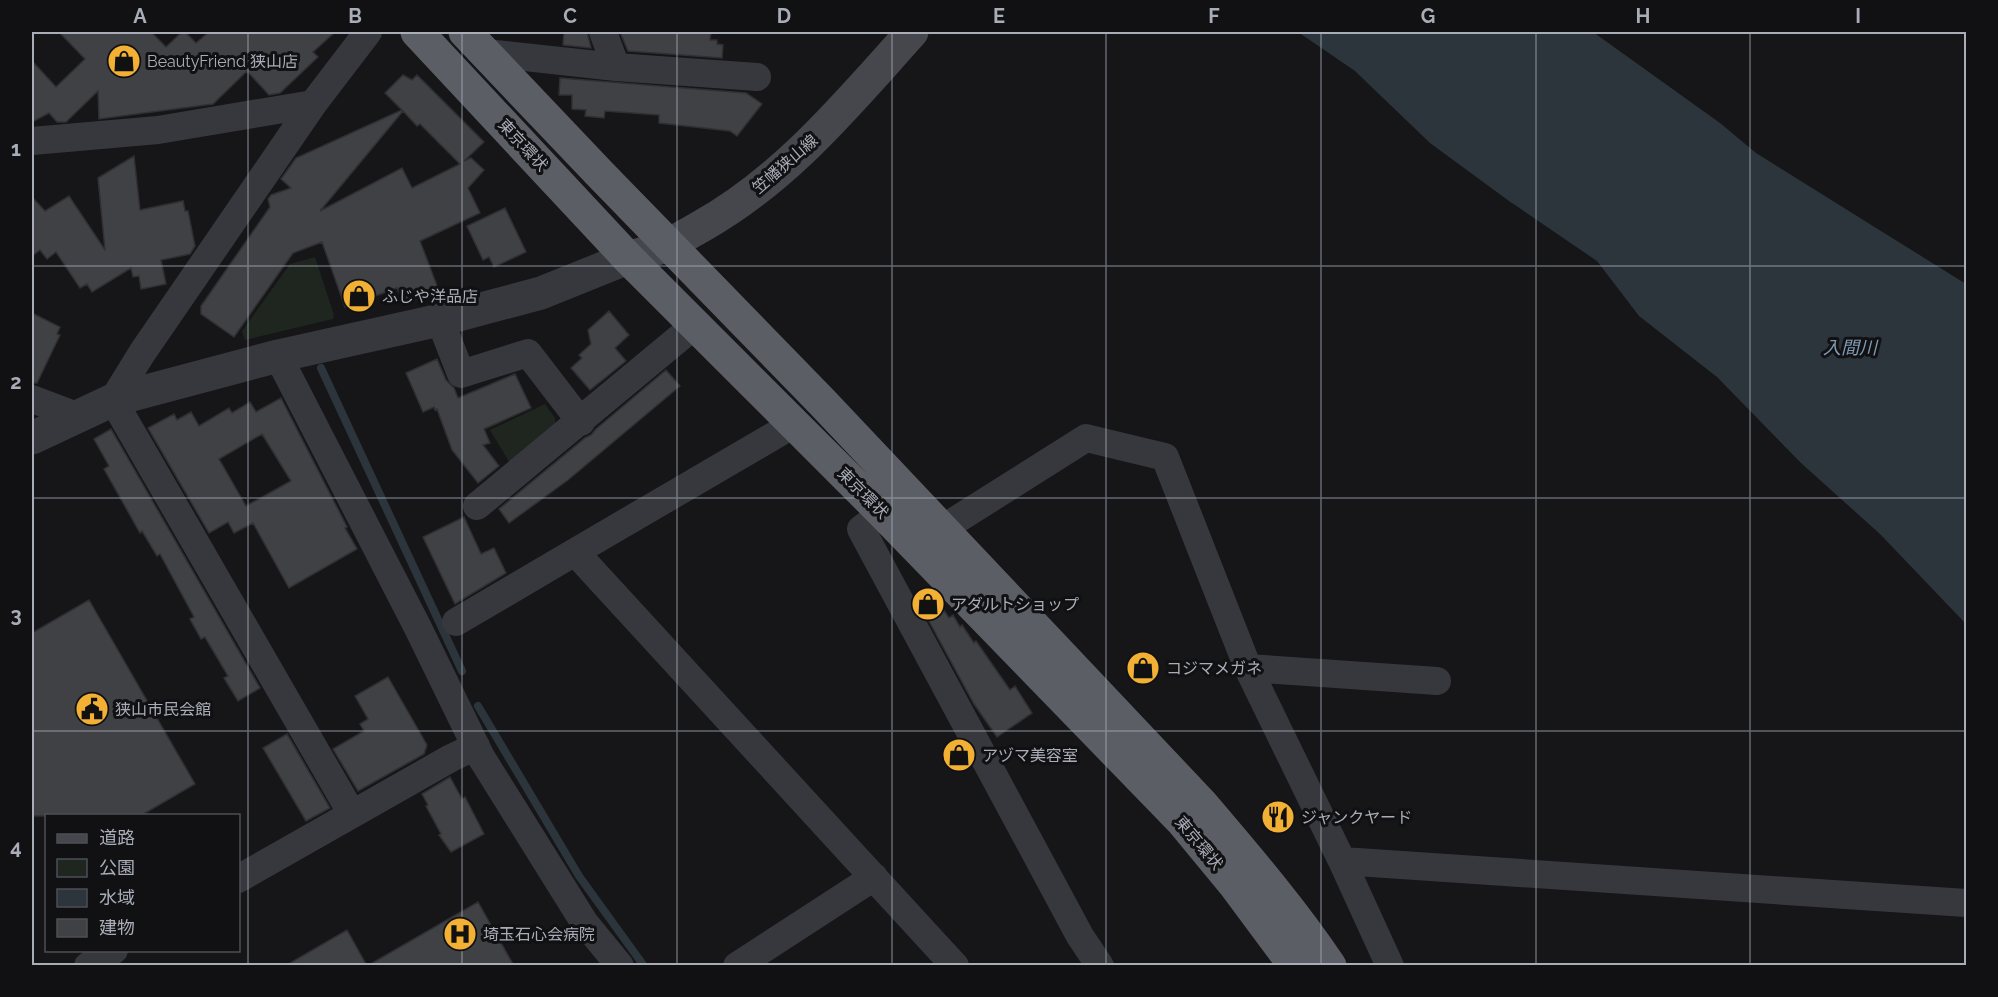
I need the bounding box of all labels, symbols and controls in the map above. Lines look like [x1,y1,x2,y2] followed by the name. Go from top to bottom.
[133,4,147,28] text: A
[348,4,362,28] text: B
[563,4,577,28] text: C
[777,4,791,28] text: D
[993,4,1005,28] text: E
[1208,4,1220,28] text: F
[1421,4,1435,28] text: G
[1636,4,1650,28] text: H
[1855,4,1861,28] text: I
[106,43,142,79] shop icon: BeautyFriend 狭山店
[147,52,298,71] place label: BeautyFriend 狭山店
[494,115,552,175] street label: 東京環状
[749,131,821,197] street label: 笠幡狭山線
[11,137,21,161] text: 1
[341,278,377,314] shop icon: ふじや洋品店
[382,287,478,306] place label: ふじや洋品店
[1823,337,1879,358] water label: 入間川
[10,370,22,394] text: 2
[834,464,892,522] street label: 東京環状
[910,586,946,622] shop icon: アダルトショップ
[951,595,1079,614] place label: アダルトショップ
[10,603,22,627] text: 3
[1125,650,1161,686] shop icon: コジマメガネ
[1166,659,1262,678] place label: コジマメガネ
[74,691,110,727] public building icon: 狭山市民会館
[115,700,211,719] place label: 狭山市民会館
[941,737,977,773] shop icon: アヅマ美容室
[982,746,1078,765] place label: アヅマ美容室
[1260,799,1296,835] restaurant icon: ジャンクヤード
[1301,808,1412,827] place label: ジャンクヤード
[1171,812,1227,874] street label: 東京環状
[45,814,240,952] legend
[99,827,135,848] text: 道路
[10,835,22,859] text: 4
[99,857,135,878] text: 公園
[99,887,135,908] text: 水域
[442,916,478,952] hospital icon: 埼玉石心会病院
[99,917,135,938] text: 建物
[483,925,595,944] place label: 埼玉石心会病院

